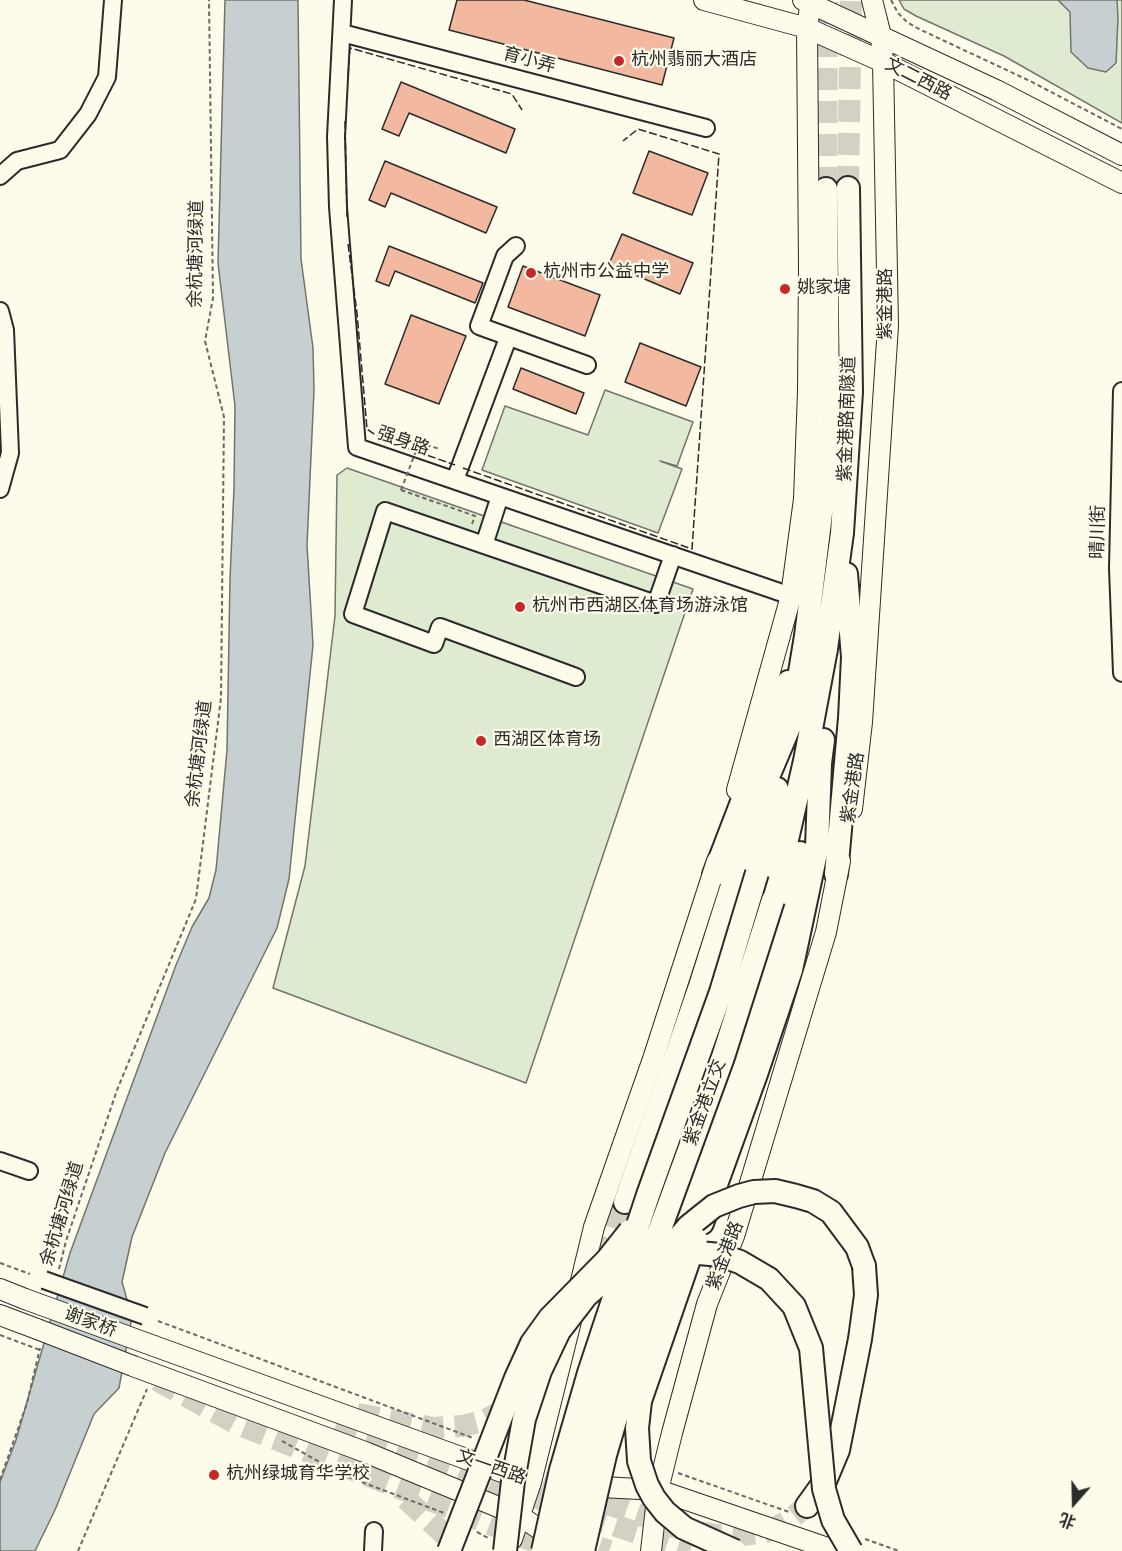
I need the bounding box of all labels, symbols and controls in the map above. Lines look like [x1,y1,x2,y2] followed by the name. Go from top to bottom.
[500,44,558,78] street label: 育小弄
[631,50,757,72] place label: 杭州翡丽大酒店
[612,54,626,68] marker: 杭州翡丽大酒店
[881,54,955,106] street label: 文二西路
[185,200,209,308] street label: 余杭塘河绿道
[543,262,669,284] place label: 杭州市公益中学
[524,266,538,280] marker: 杭州市公益中学
[876,268,898,340] street label: 紫金港路
[797,278,851,300] place label: 姚家塘
[778,282,792,296] marker: 姚家塘
[835,356,861,482] street label: 紫金港路南隧道
[374,423,432,461] street label: 强身路
[1088,505,1110,559] street label: 晴川街
[532,596,748,618] place label: 杭州市西湖区体育场游泳馆
[513,600,527,614] marker: 杭州市西湖区体育场游泳馆
[183,699,217,809] street label: 余杭塘河绿道
[493,730,601,752] place label: 西湖区体育场
[474,734,488,748] marker: 西湖区体育场
[838,751,870,825] street label: 紫金港路
[680,1057,732,1149] street label: 紫金港立交
[37,1159,89,1269] street label: 余杭塘河绿道
[703,1219,749,1293] street label: 紫金港路
[61,1304,119,1342] street label: 谢家桥
[453,1446,529,1490] street label: 文一西路
[226,1464,370,1486] place label: 杭州绿城育华学校
[207,1468,221,1482] marker: 杭州绿城育华学校
[1044,1473,1104,1533] north arrow
[1056,1507,1079,1534] text: 北

